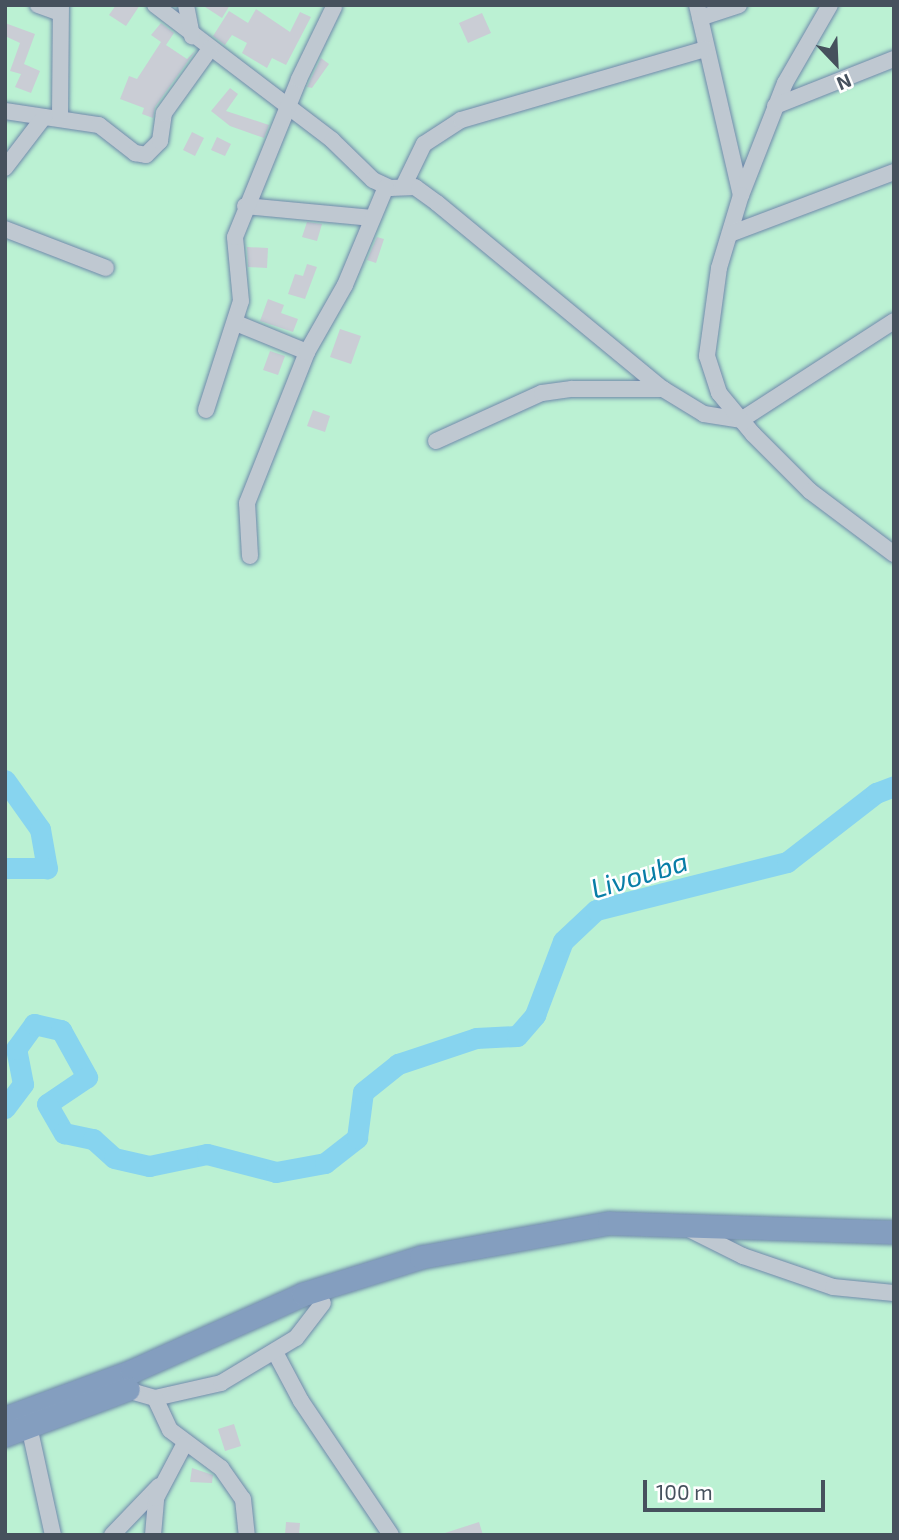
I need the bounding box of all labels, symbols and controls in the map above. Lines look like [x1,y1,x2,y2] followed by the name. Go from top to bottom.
[801,28,871,98] north arrow
[834,70,855,96] text: N
[586,843,692,905] water label: Livouba
[647,1466,829,1510] scale bar
[656,1479,713,1504] text: 100 m

